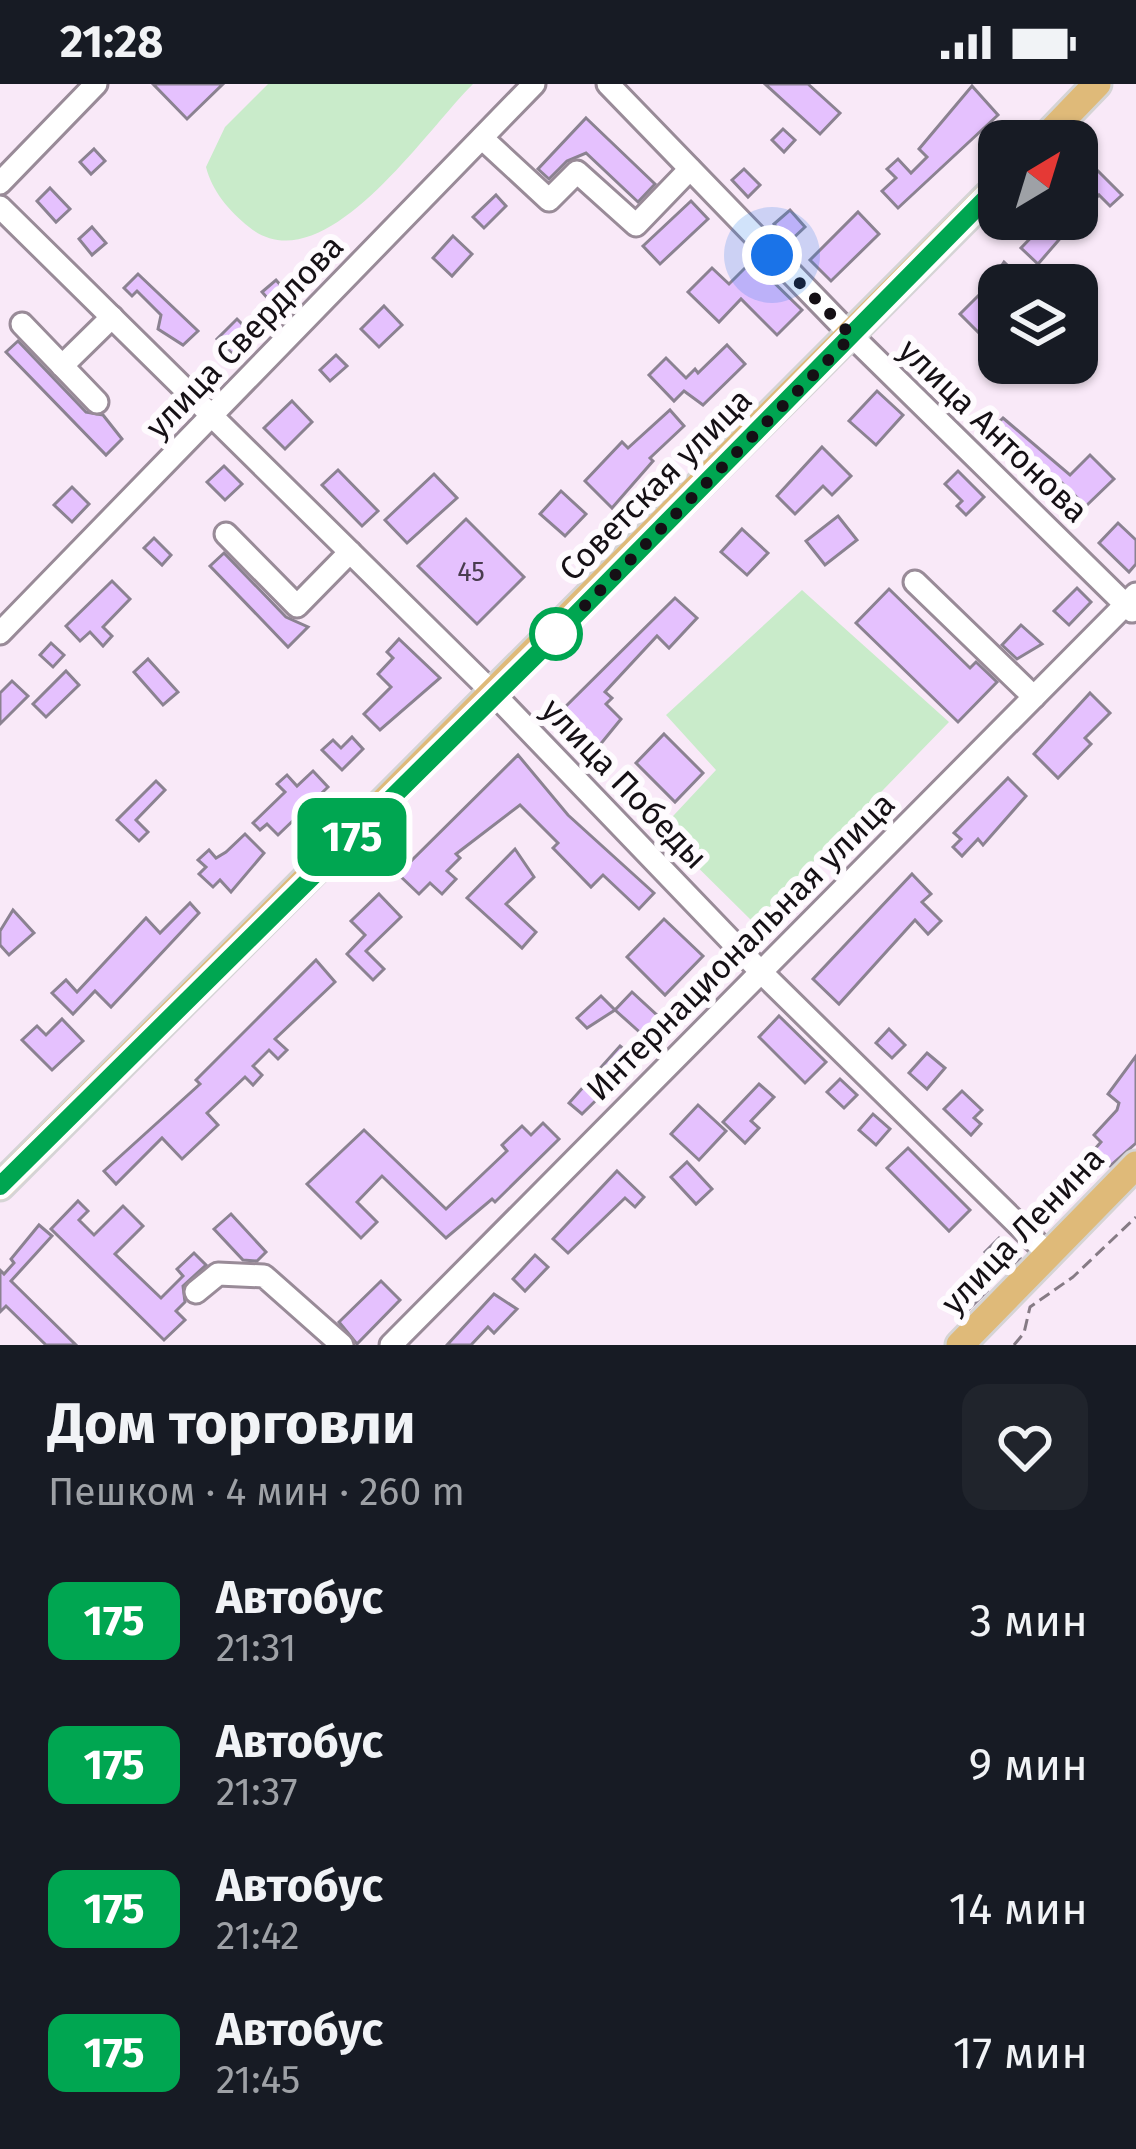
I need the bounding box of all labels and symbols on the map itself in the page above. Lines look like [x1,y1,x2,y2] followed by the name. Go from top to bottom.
[978,120,1098,240] north arrow
[742,225,802,285] your location
[137,227,352,447] street label: улица Свердлова
[890,330,1096,531] street label: улица Антонова
[551,380,760,589] street label: Советская улица
[457,556,485,588] house number: 45
[531,609,581,659] unlabelled marker
[533,690,716,877] street label: улица Победы
[578,784,903,1109] street label: Интернациональная улица
[283,798,421,876] line badge: 175
[933,1139,1113,1323] street label: улица Ленина

